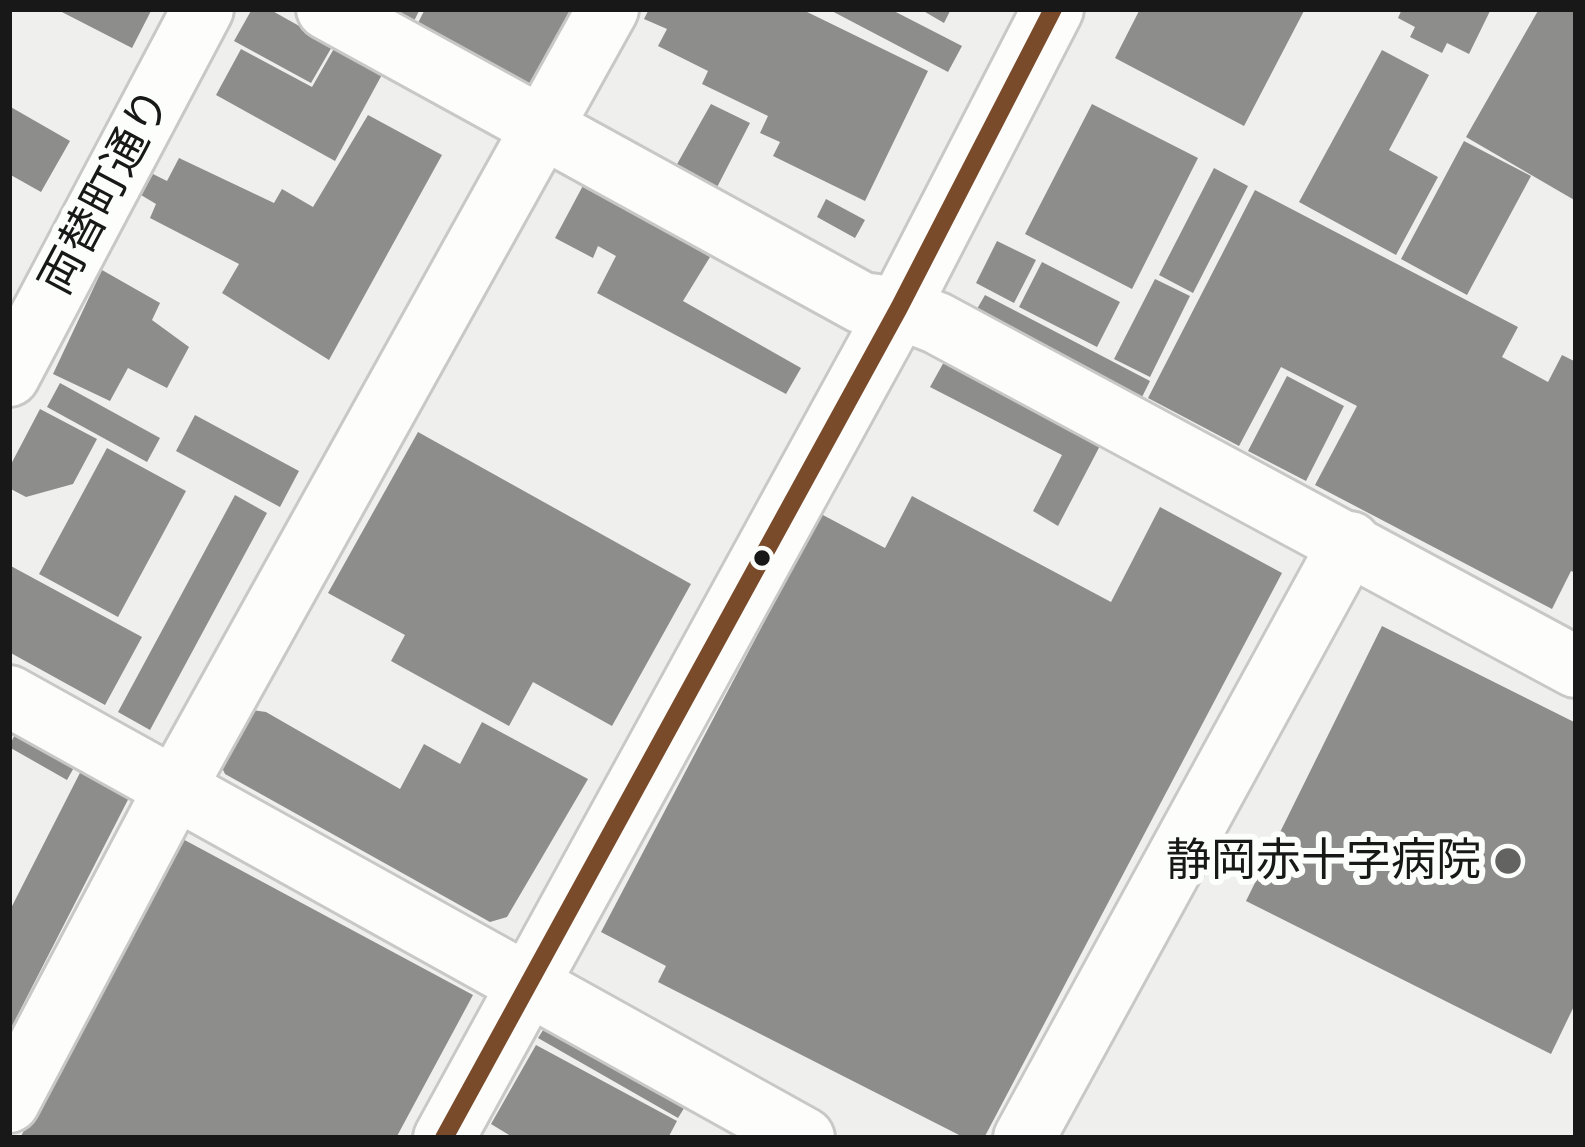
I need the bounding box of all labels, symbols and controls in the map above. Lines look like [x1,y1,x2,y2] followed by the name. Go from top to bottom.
[29,80,183,304] street label: 両替町通り
[751,547,773,569] unlabelled marker
[1166,834,1481,888] place label: 静岡赤十字病院
[1492,845,1524,877] marker: 静岡赤十字病院

